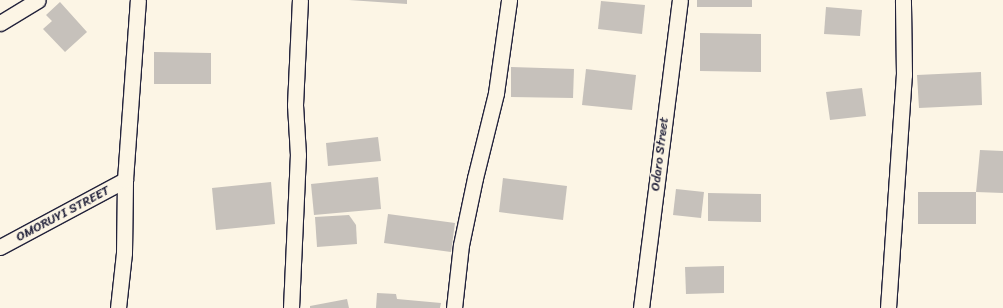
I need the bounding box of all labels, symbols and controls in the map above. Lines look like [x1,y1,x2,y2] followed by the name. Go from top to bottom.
[648,116,672,192] street label: Odaro Street
[14,183,112,245] street label: OMORUYI STREET

